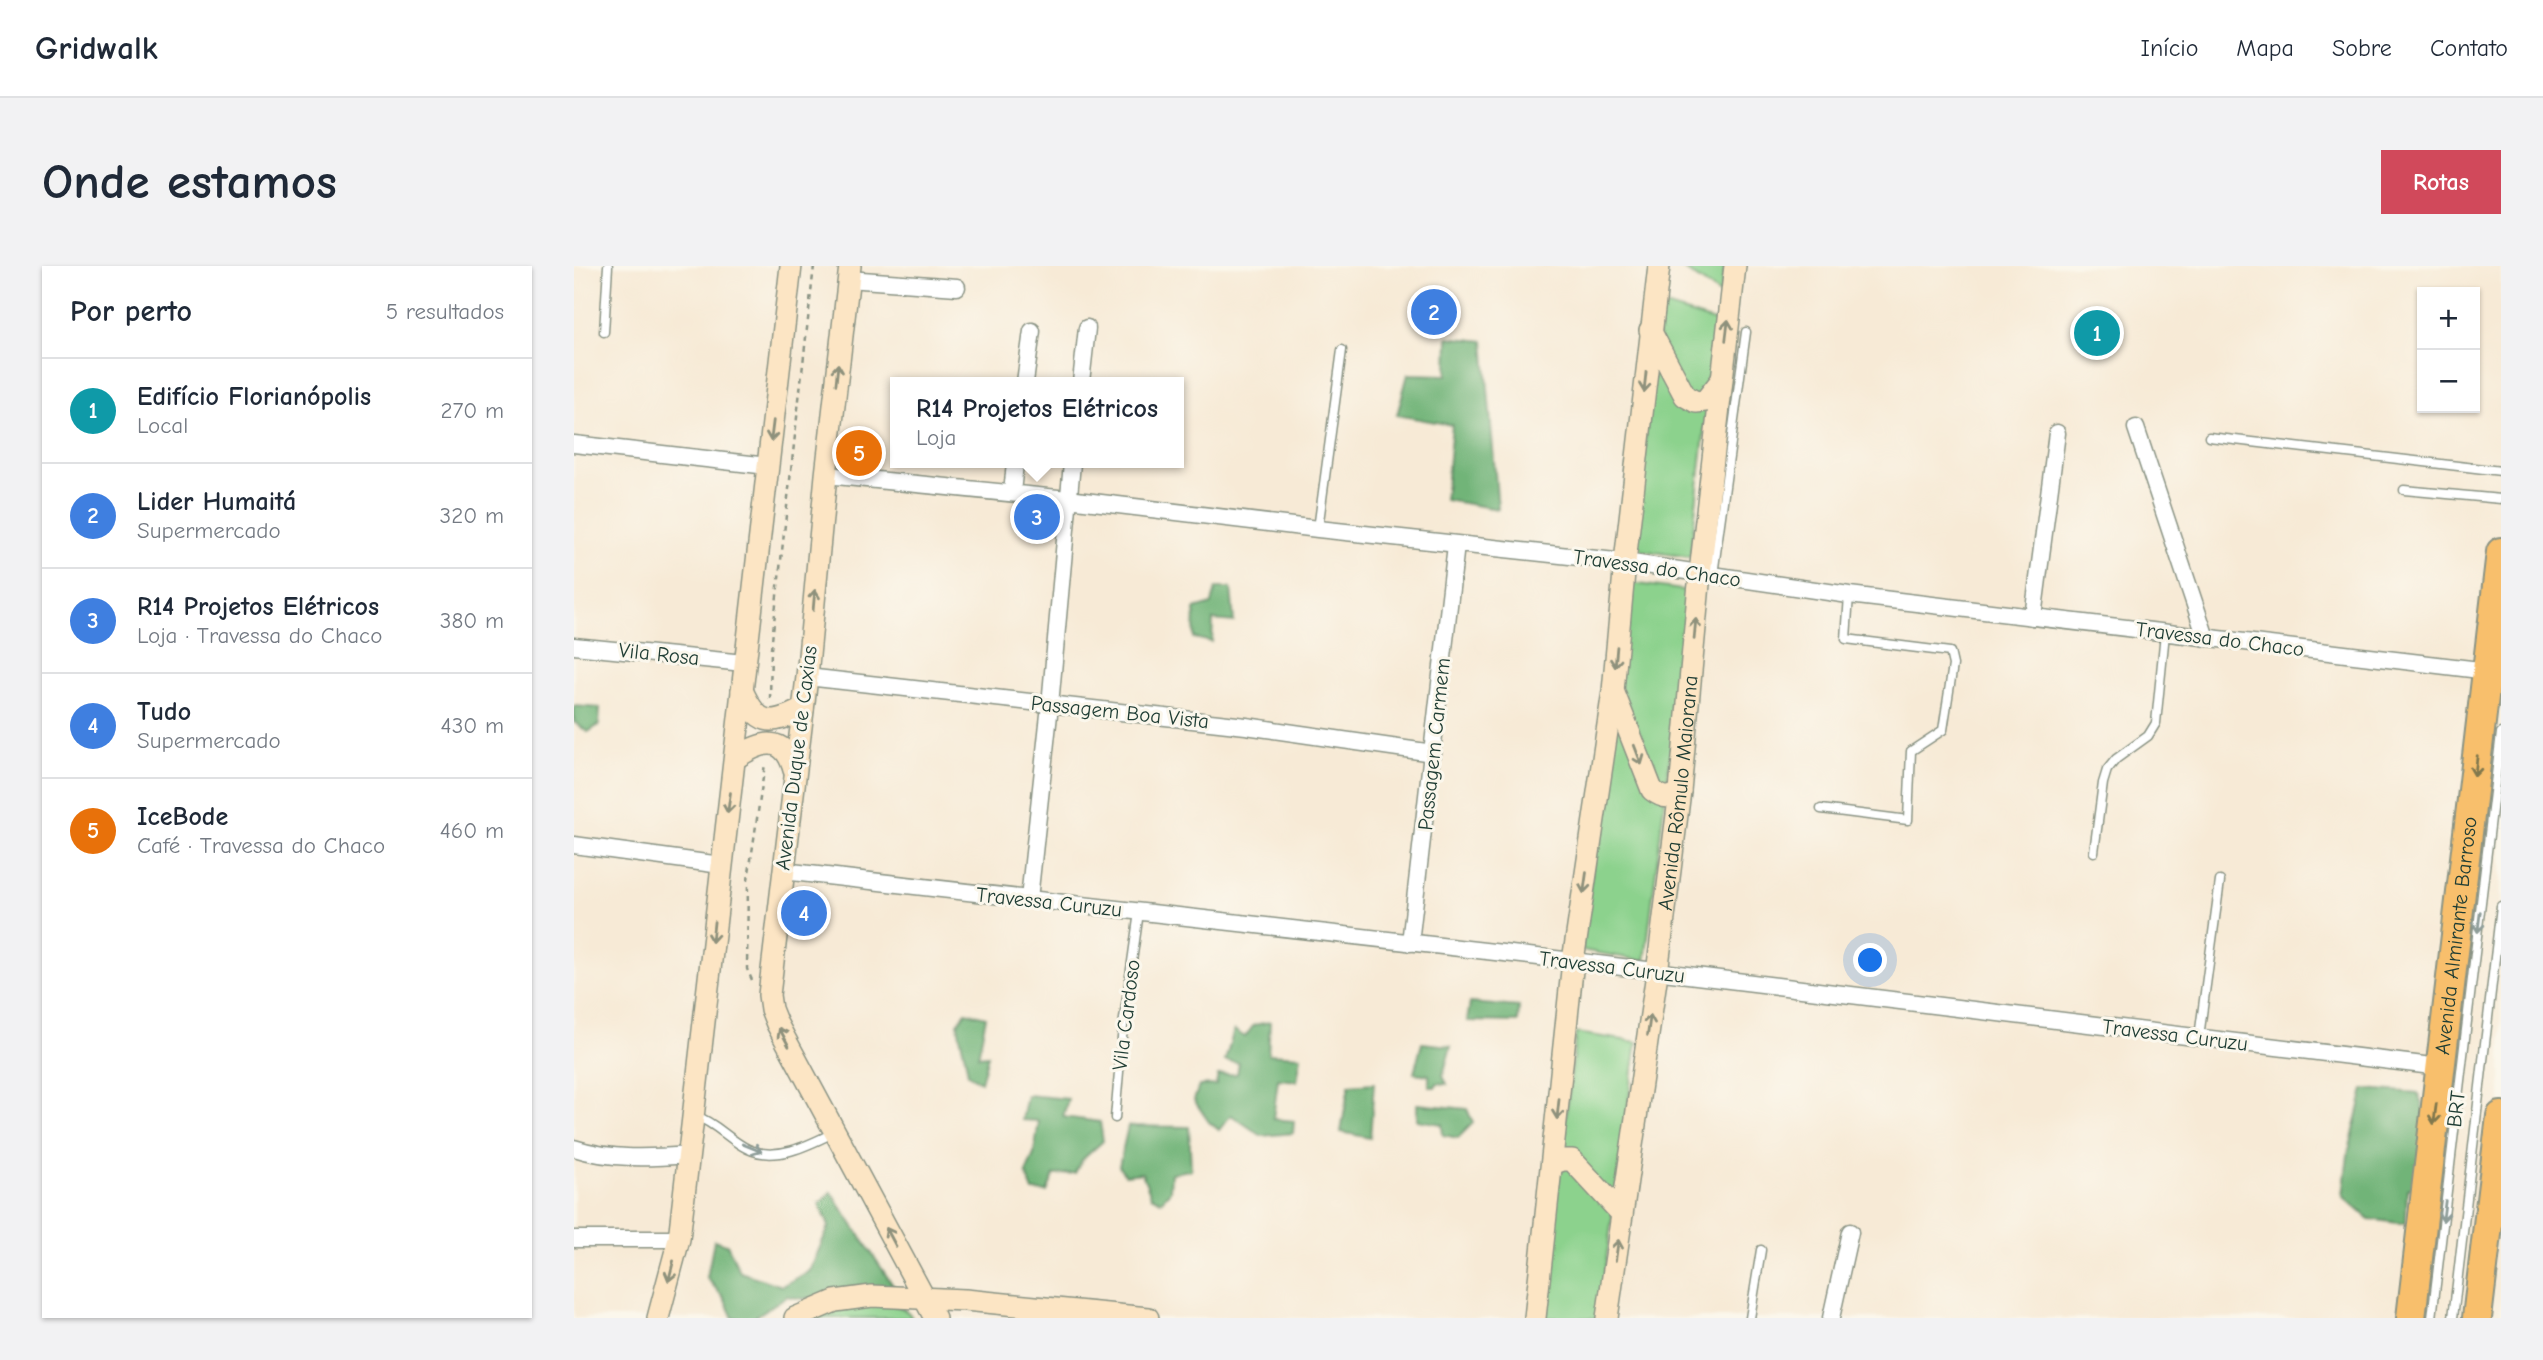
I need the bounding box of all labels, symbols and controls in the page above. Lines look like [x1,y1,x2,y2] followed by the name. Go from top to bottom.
[35,29,158,67] text: Gridwalk
[2140,34,2198,62] text: Início
[2236,34,2294,62] text: Mapa
[2332,34,2392,62] text: Sobre
[2430,34,2508,62] text: Contato
[2381,150,2501,214] button: Rotas
[42,154,337,210] text: Onde estamos
[1411,286,1457,338] pin: 2
[2417,287,2480,413] map controls
[2417,287,2480,350] button: +
[70,294,192,329] text: Por perto
[386,298,504,325] text: 5 resultados
[2074,307,2120,359] pin: 1
[1720,319,1733,342] one-way arrow
[2417,350,2480,413] button: −
[831,363,844,386] one-way arrow
[1638,371,1651,393] one-way arrow
[890,377,1184,468] popup
[137,382,371,412] text: Edifício Florianópolis
[916,394,1158,424] text: R14 Projetos Elétricos
[88,397,98,424] text: 1
[440,397,504,424] text: 270 m
[137,412,188,439] text: Local
[765,419,778,442] one-way arrow
[916,424,956,451] text: Loja
[836,427,882,479] pin: 5
[137,487,296,517] text: Lider Humaitá
[1014,491,1060,543] pin: 3
[87,502,99,529] text: 2
[440,502,504,529] text: 320 m
[137,517,281,544] text: Supermercado
[1571,544,1743,592] street label: Travessa do Chaco
[808,590,821,612] one-way arrow
[137,592,379,622] text: R14 Projetos Elétricos
[87,607,99,634] text: 3
[440,607,504,634] text: 380 m
[2134,617,2306,661] street label: Travessa do Chaco
[1689,618,1702,641] one-way arrow
[137,622,382,649] text: Loja · Travessa do Chaco
[617,638,701,670] street label: Vila Rosa
[770,644,822,872] street label: Avenida Duque de Caxias
[1609,646,1622,668] one-way arrow
[1413,657,1455,831] street label: Passagem Carmem
[1653,674,1703,912] street label: Avenida Rômulo Maiorana
[1030,691,1210,733] street label: Passagem Boa Vista
[137,697,191,727] text: Tudo
[88,712,98,739] text: 4
[441,712,504,739] text: 430 m
[137,727,281,754] text: Supermercado
[1632,743,1645,765] one-way arrow
[2470,754,2483,777] one-way arrow
[723,791,736,814] one-way arrow
[137,802,228,832] text: IceBode
[2430,815,2482,1056] street label: Avenida Almirante Barroso
[87,817,99,844] text: 5
[440,817,504,844] text: 460 m
[137,832,385,859] text: Café · Travessa do Chaco
[1578,871,1591,894] one-way arrow
[975,882,1123,922] street label: Travessa Curuzu
[781,887,827,939] pin: 4
[2472,910,2485,933] one-way arrow
[706,921,719,943] one-way arrow
[1853,943,1887,977] your location
[1538,946,1686,988] street label: Travessa Curuzu
[1107,958,1145,1072] street label: Vila Cardoso
[1643,1014,1656,1037] one-way arrow
[2101,1014,2249,1056] street label: Travessa Curuzu
[777,1027,790,1048] one-way arrow
[2442,1089,2470,1129] street label: BRT
[1551,1097,1564,1119] one-way arrow
[2428,1102,2441,1125] one-way arrow
[741,1142,762,1155] one-way arrow
[2438,1199,2451,1222] one-way arrow
[884,1228,898,1248] one-way arrow
[1611,1240,1624,1262] one-way arrow
[664,1259,677,1282] one-way arrow

